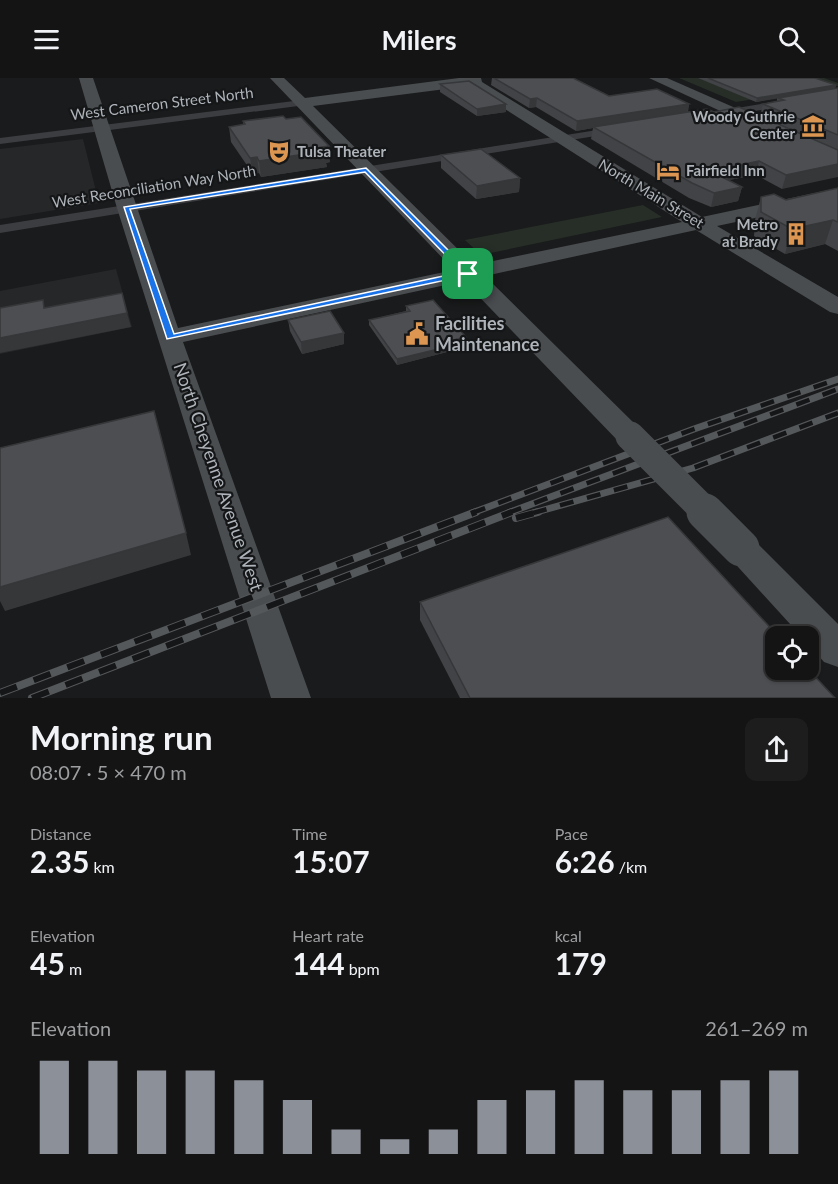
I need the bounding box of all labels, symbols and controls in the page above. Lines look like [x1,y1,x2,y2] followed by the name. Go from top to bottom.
[30,23,63,56] icon: menu
[381,23,457,56] text: Milers
[775,23,808,56] icon: search
[69,83,254,123] street label: West Cameron Street North
[693,107,795,142] place label: Woody Guthrie Center
[800,113,826,139] museum icon: Woody Guthrie Center
[266,139,292,165] theatre icon: Tulsa Theater
[297,142,387,160] place label: Tulsa Theater
[596,155,708,232] street label: North Main Street
[655,158,681,184] hotel icon: Fairfield Inn
[51,161,257,211] street label: West Reconciliation Way North
[686,161,765,179] place label: Fairfield Inn
[722,215,778,250] place label: Metro at Brady
[783,221,809,247] building icon: Metro at Brady
[442,248,493,299] pin
[451,257,484,290] icon: arrive
[435,312,540,355] place label: Facilities Maintenance
[404,321,430,347] public building icon: Facilities Maintenance
[169,360,269,594] street label: North Cheyenne Avenue West
[765,626,819,680] map controls
[765,626,819,680] button: locate
[30,717,213,757] text: Morning run
[745,718,808,781] button: share
[30,760,187,784] text: 08:07 · 5 × 470 m
[30,824,91,843] text: Distance
[292,824,327,843] text: Time
[555,824,588,843] text: Pace
[30,843,89,879] text: 2.35
[292,843,370,879] text: 15:07
[555,843,615,879] text: 6:26
[89,857,115,876] text: km
[615,857,647,876] text: /km
[30,926,95,945] text: Elevation
[292,926,364,945] text: Heart rate
[555,926,582,945] text: kcal
[30,945,65,981] text: 45
[292,945,345,981] text: 144
[555,945,607,981] text: 179
[65,959,82,978] text: m
[345,959,380,978] text: bpm
[30,1016,111,1040] text: Elevation
[705,1016,808,1040] text: 261–269 m

